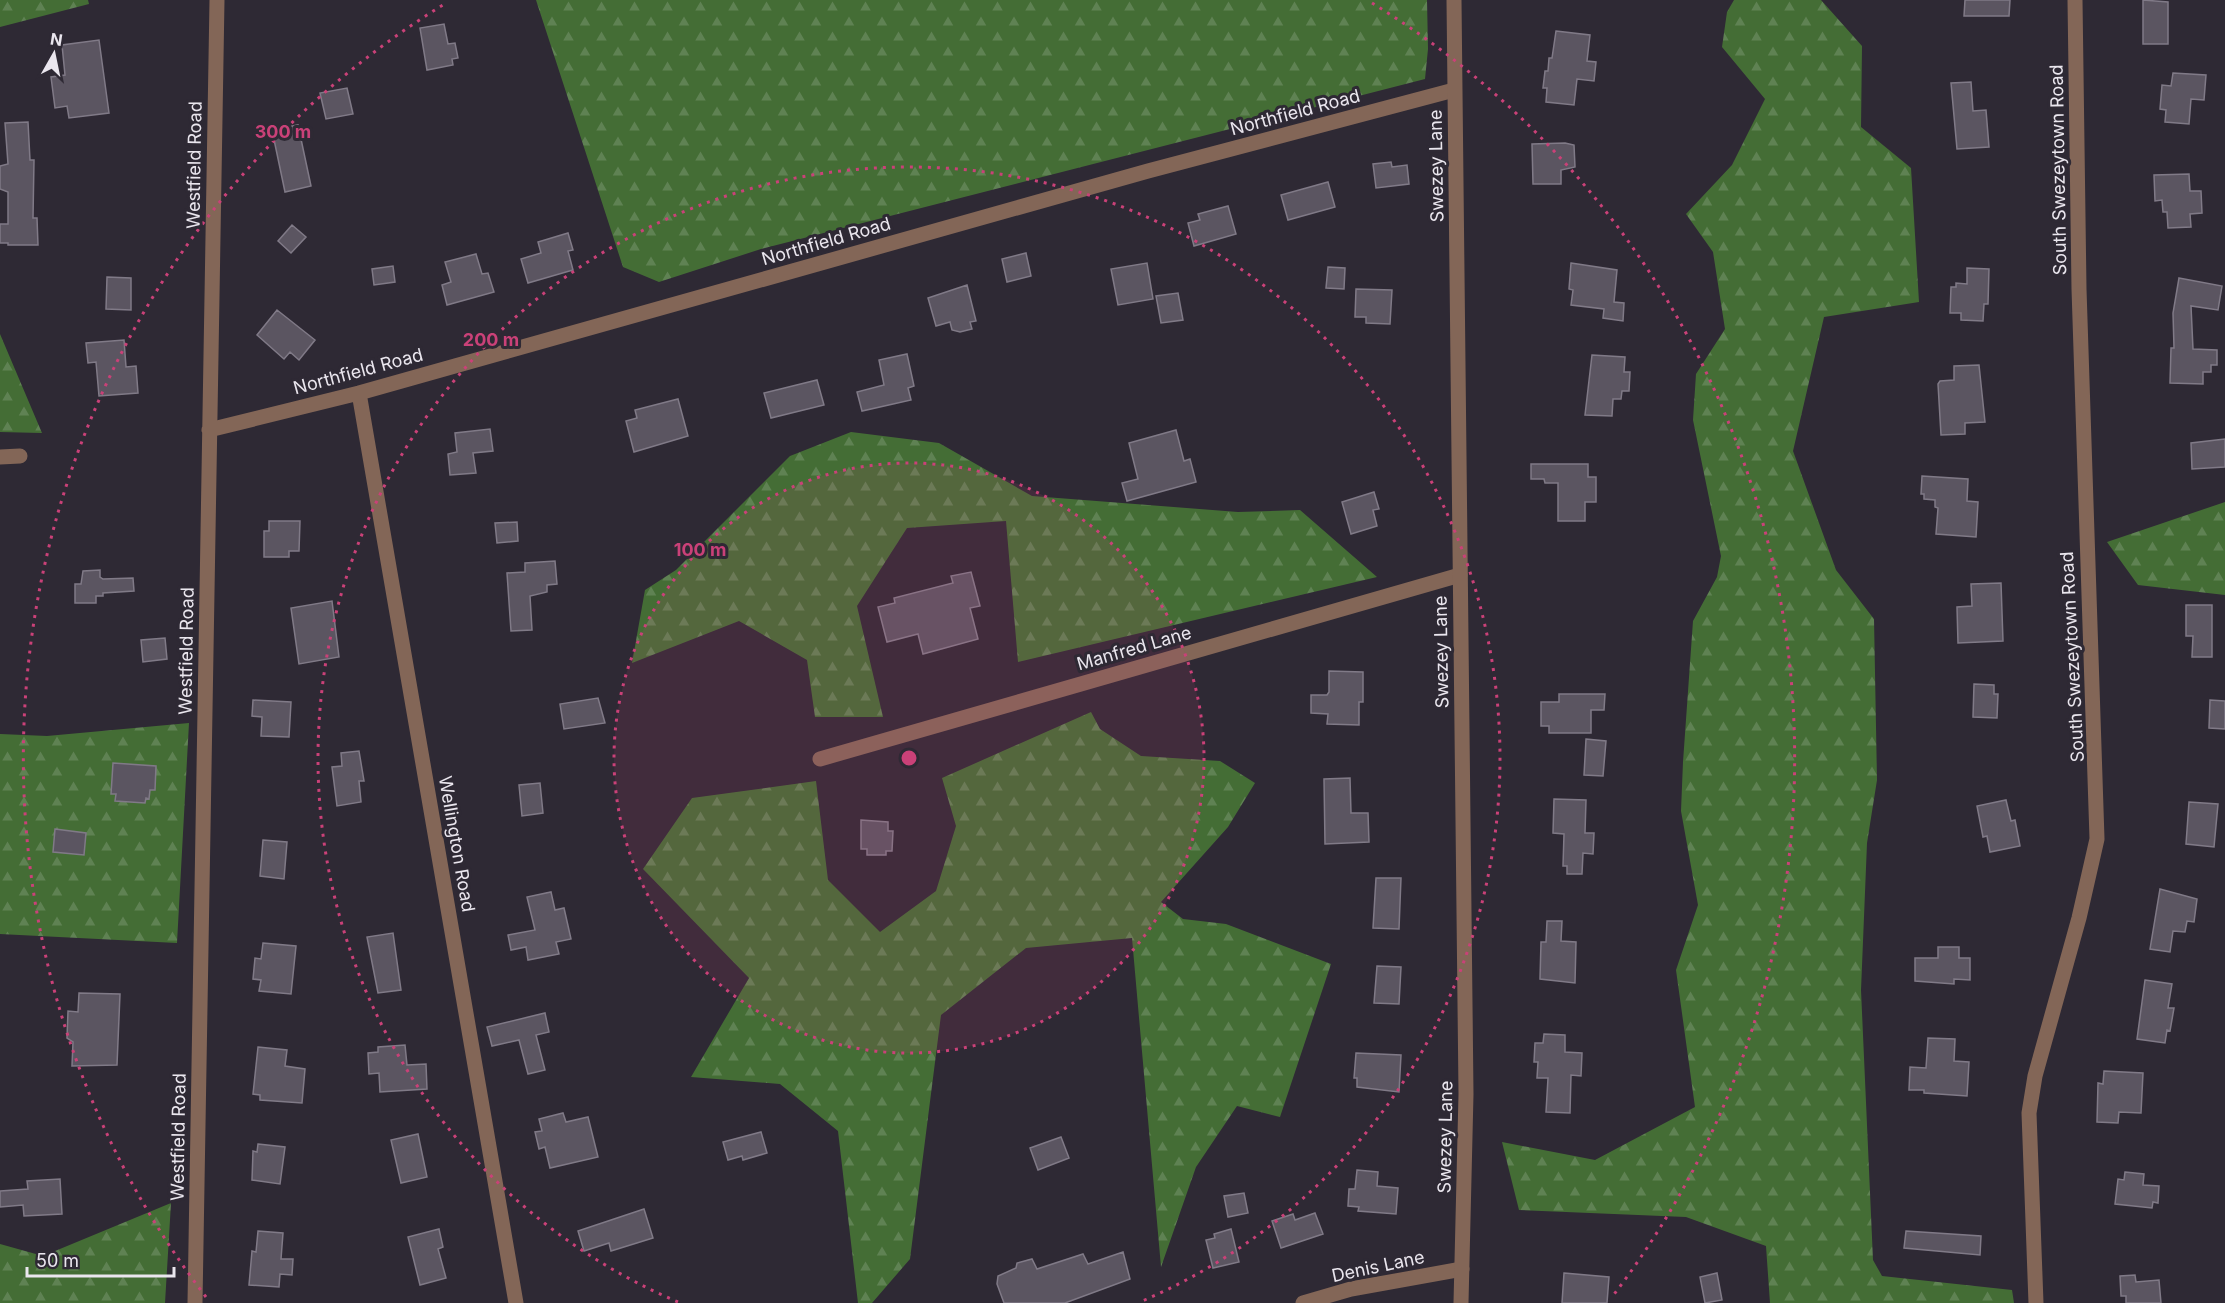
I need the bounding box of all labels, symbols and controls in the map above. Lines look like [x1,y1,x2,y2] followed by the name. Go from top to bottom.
[24,24,84,84] north arrow
[49,28,64,50] text: N
[2046,64,2070,276] street label: South Swezeytown Road
[1228,85,1362,139] street label: Northfield Road
[182,101,206,229] street label: Westfield Road
[1425,110,1447,222] street label: Swezey Lane
[255,121,311,142] text: 300 m
[759,213,893,269] street label: Northfield Road
[463,329,519,350] text: 200 m
[291,344,425,398] street label: Northfield Road
[674,539,726,560] text: 100 m
[2056,551,2088,763] street label: South Swezeytown Road
[174,587,198,715] street label: Westfield Road
[1430,596,1452,708] street label: Swezey Lane
[1074,622,1194,674] street label: Manfred Lane
[899,748,919,768] centre of rings
[435,774,479,914] street label: Wellington Road
[166,1073,190,1201] street label: Westfield Road
[1434,1081,1456,1193] street label: Swezey Lane
[27,1240,174,1278] scale bar
[1330,1246,1426,1286] street label: Denis Lane
[36,1250,79,1271] text: 50 m

